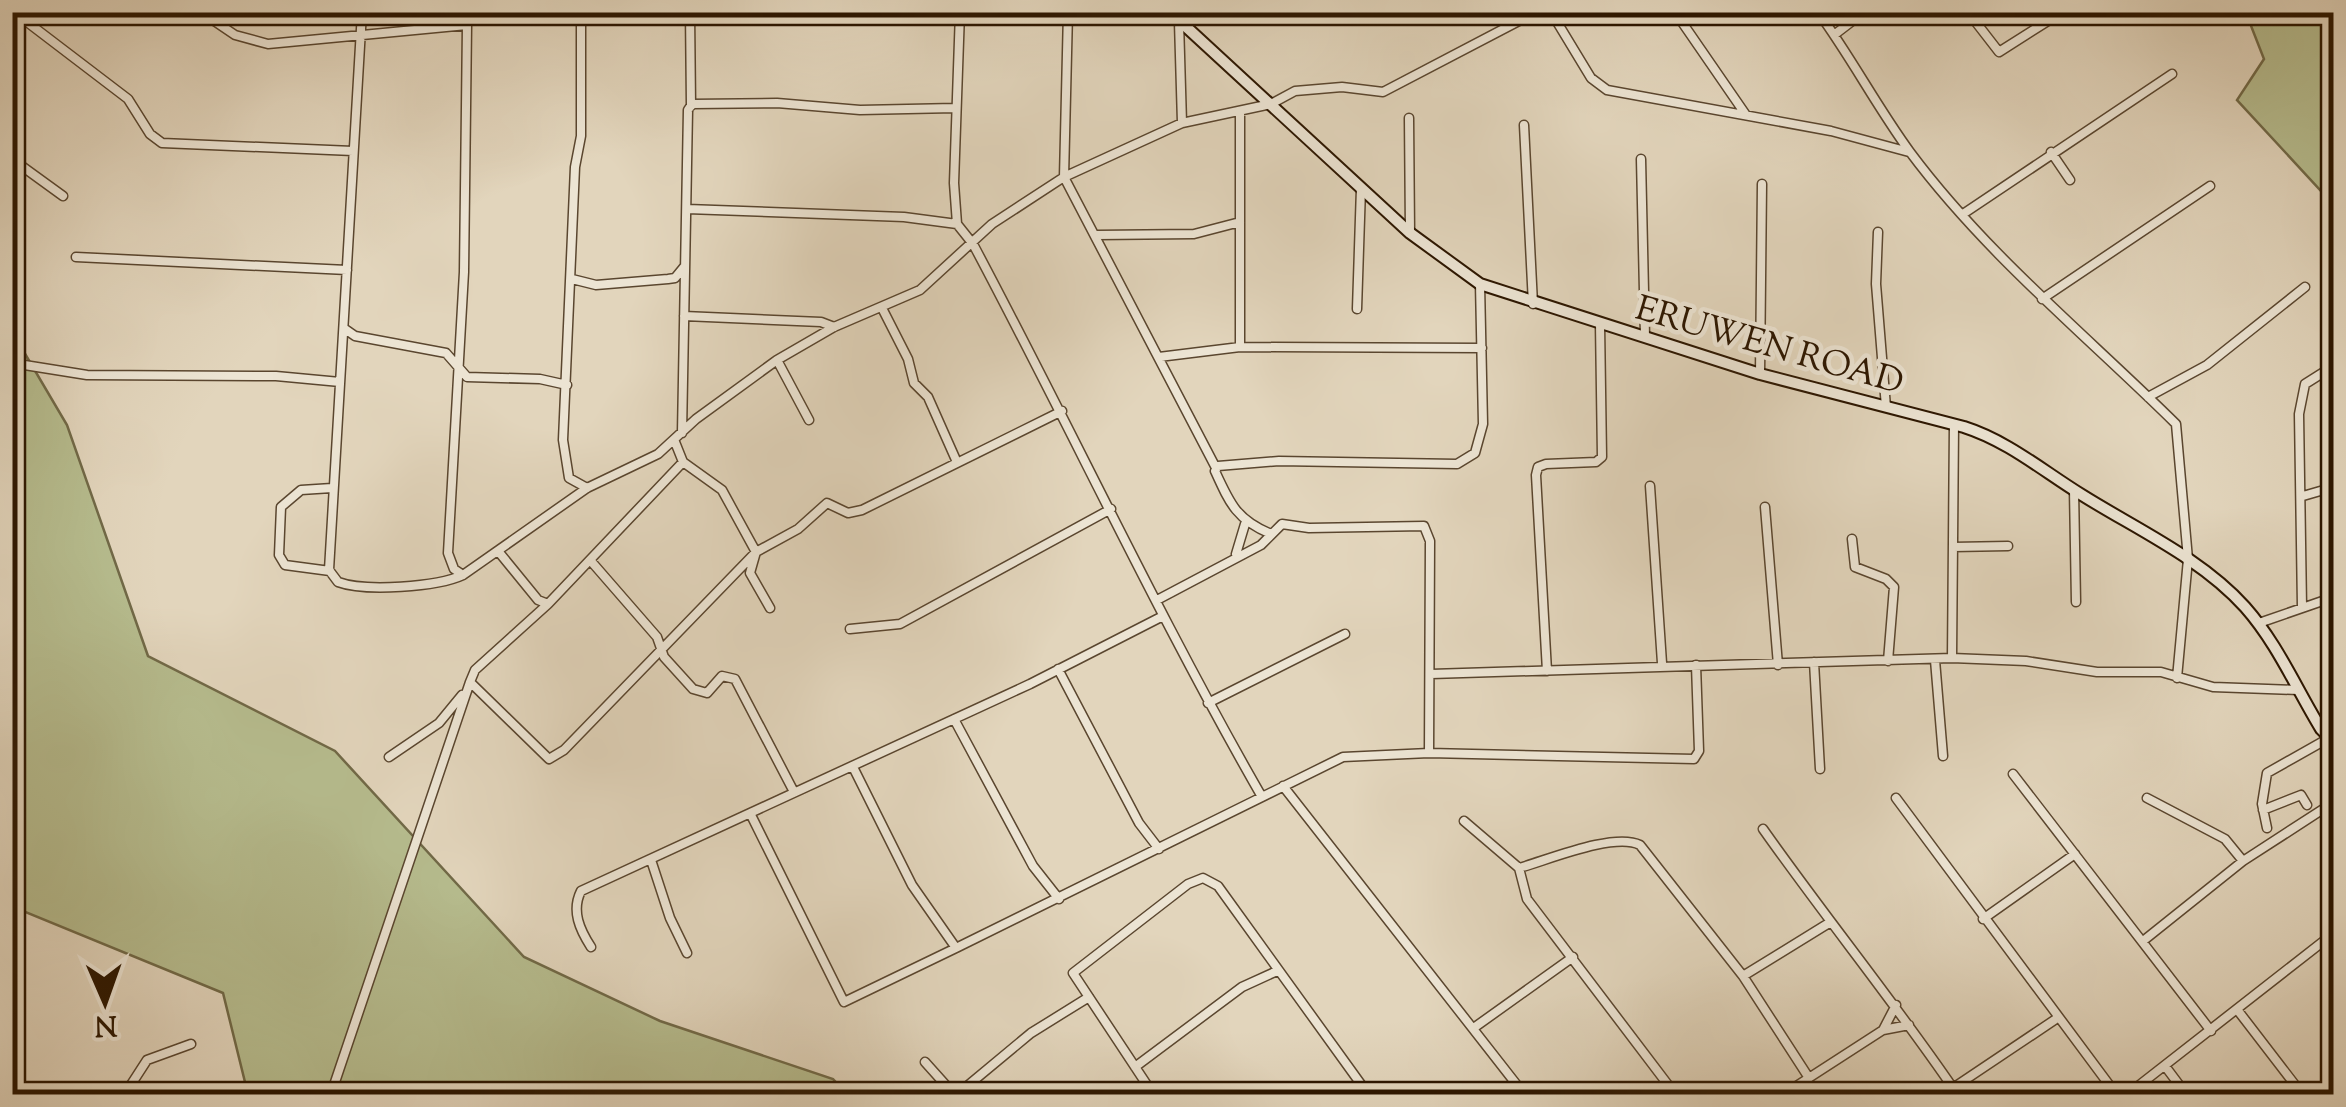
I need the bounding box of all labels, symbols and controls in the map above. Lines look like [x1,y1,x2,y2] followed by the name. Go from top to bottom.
[1629,285,1909,410] street label: ERUWEN ROAD
[55,952,155,1052] north arrow
[94,1004,118,1044] text: N

